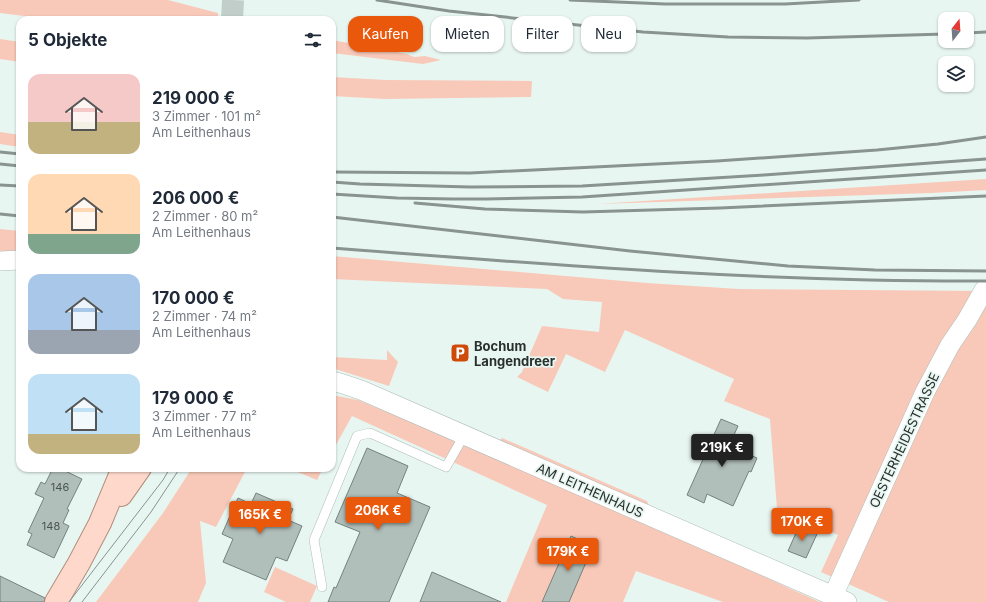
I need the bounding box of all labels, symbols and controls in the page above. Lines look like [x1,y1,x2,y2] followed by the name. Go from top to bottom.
[938,12,974,48] north arrow
[938,12,974,92] map controls
[348,16,423,52] chip: Kaufen
[431,16,504,52] chip: Mieten
[512,16,573,52] chip: Filter
[581,16,636,52] chip: Neu
[302,29,324,51] icon: filters
[28,30,108,50] text: 5 Objekte
[938,56,974,92] button: layers
[152,88,235,108] text: 219 000 €
[60,90,108,138] icon: home
[152,108,261,124] text: 3 Zimmer · 101 m²
[152,124,251,140] text: Am Leithenhaus
[152,188,239,208] text: 206 000 €
[60,190,108,238] icon: home
[152,208,258,224] text: 2 Zimmer · 80 m²
[152,224,251,240] text: Am Leithenhaus
[152,288,235,308] text: 170 000 €
[60,290,108,338] icon: home
[152,308,257,324] text: 2 Zimmer · 74 m²
[152,324,251,340] text: Am Leithenhaus
[474,338,556,369] place label: Bochum Langendreer
[449,342,471,364] parking icon: Bochum Langendreer
[866,370,942,510] street label: OESTERHEIDESTRASSE
[152,388,234,408] text: 179 000 €
[60,390,108,438] icon: home
[152,408,257,424] text: 3 Zimmer · 77 m²
[152,424,251,440] text: Am Leithenhaus
[689,434,755,468] pin: 219K €
[700,439,744,455] text: 219K €
[534,459,646,521] street label: AM LEITHENHAUS
[51,480,69,494] house number: 146
[345,497,411,531] pin: 206K €
[227,501,293,535] pin: 165K €
[355,502,401,518] text: 206K €
[238,506,282,522] text: 165K €
[769,508,835,542] pin: 170K €
[780,513,824,529] text: 170K €
[42,519,60,533] house number: 148
[535,538,601,572] pin: 179K €
[547,543,589,559] text: 179K €

